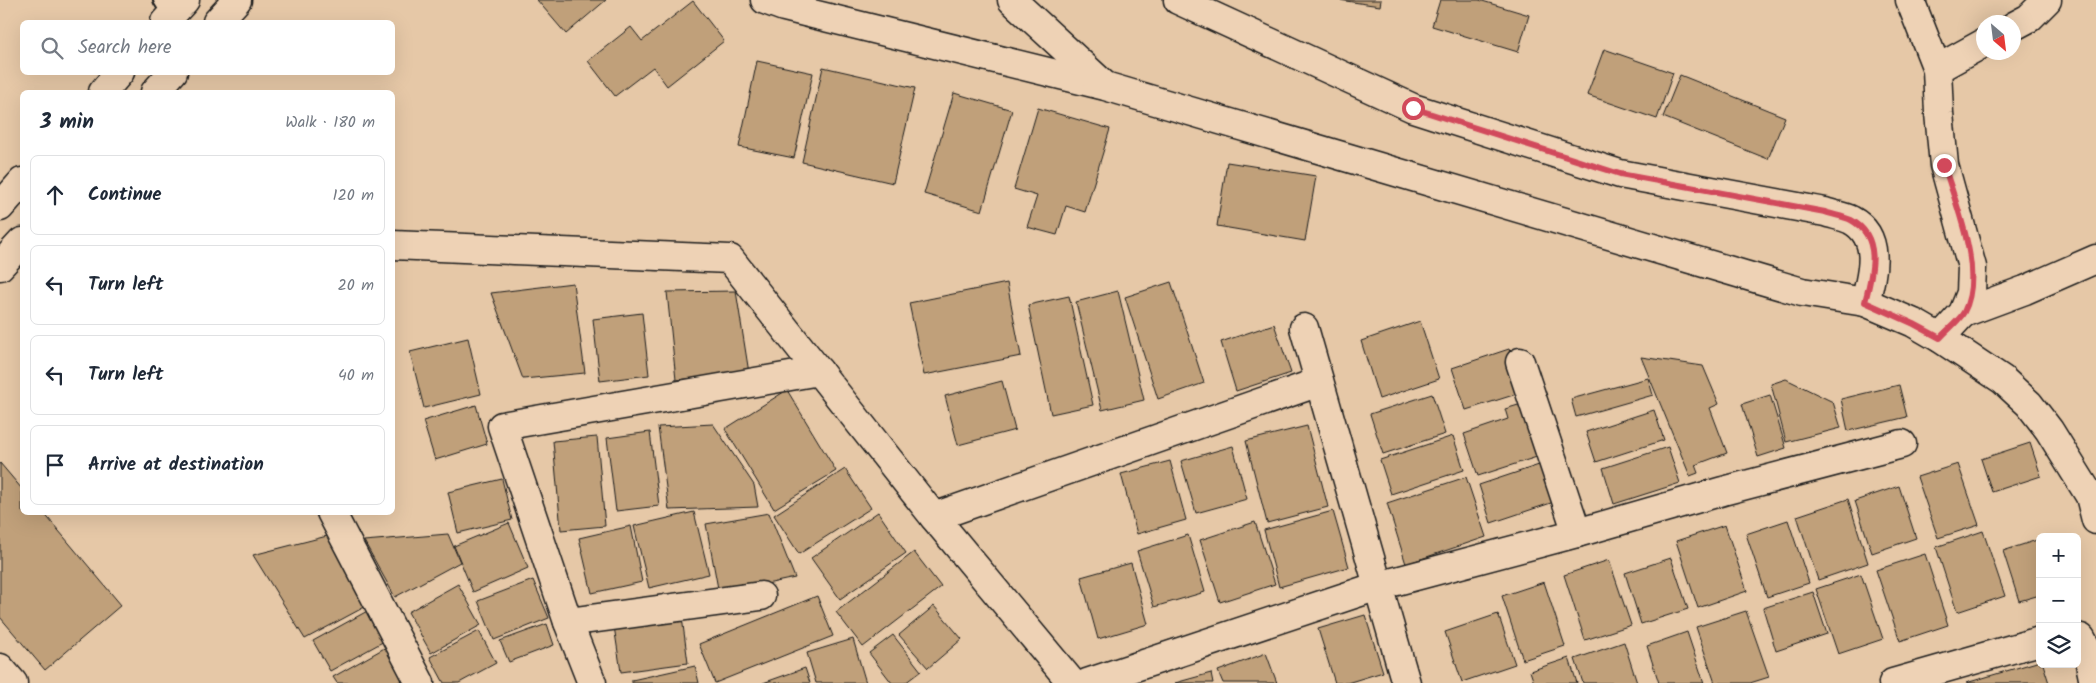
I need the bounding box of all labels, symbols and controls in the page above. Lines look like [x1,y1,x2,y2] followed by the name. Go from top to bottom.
[1976,15,2021,60] north arrow
[20,20,395,75] search box
[78,33,172,63] text: Search here
[38,34,66,62] icon: search
[1402,97,1425,120] route start
[40,106,94,139] text: 3 min
[285,110,375,135] text: Walk · 180 m
[1933,154,1956,177] route end
[88,180,161,210] text: Continue
[41,181,69,209] icon: ahead
[333,183,374,208] text: 120 m
[88,270,163,300] text: Turn left
[41,271,69,299] icon: left
[338,273,374,298] text: 20 m
[88,360,163,390] text: Turn left
[41,361,69,389] icon: left
[338,363,374,388] text: 40 m
[88,450,264,480] text: Arrive at destination
[41,451,69,479] icon: arrive
[2036,533,2081,668] map controls
[2036,533,2081,578] button: +
[2036,578,2081,623] button: −
[2036,623,2081,668] button: layers

